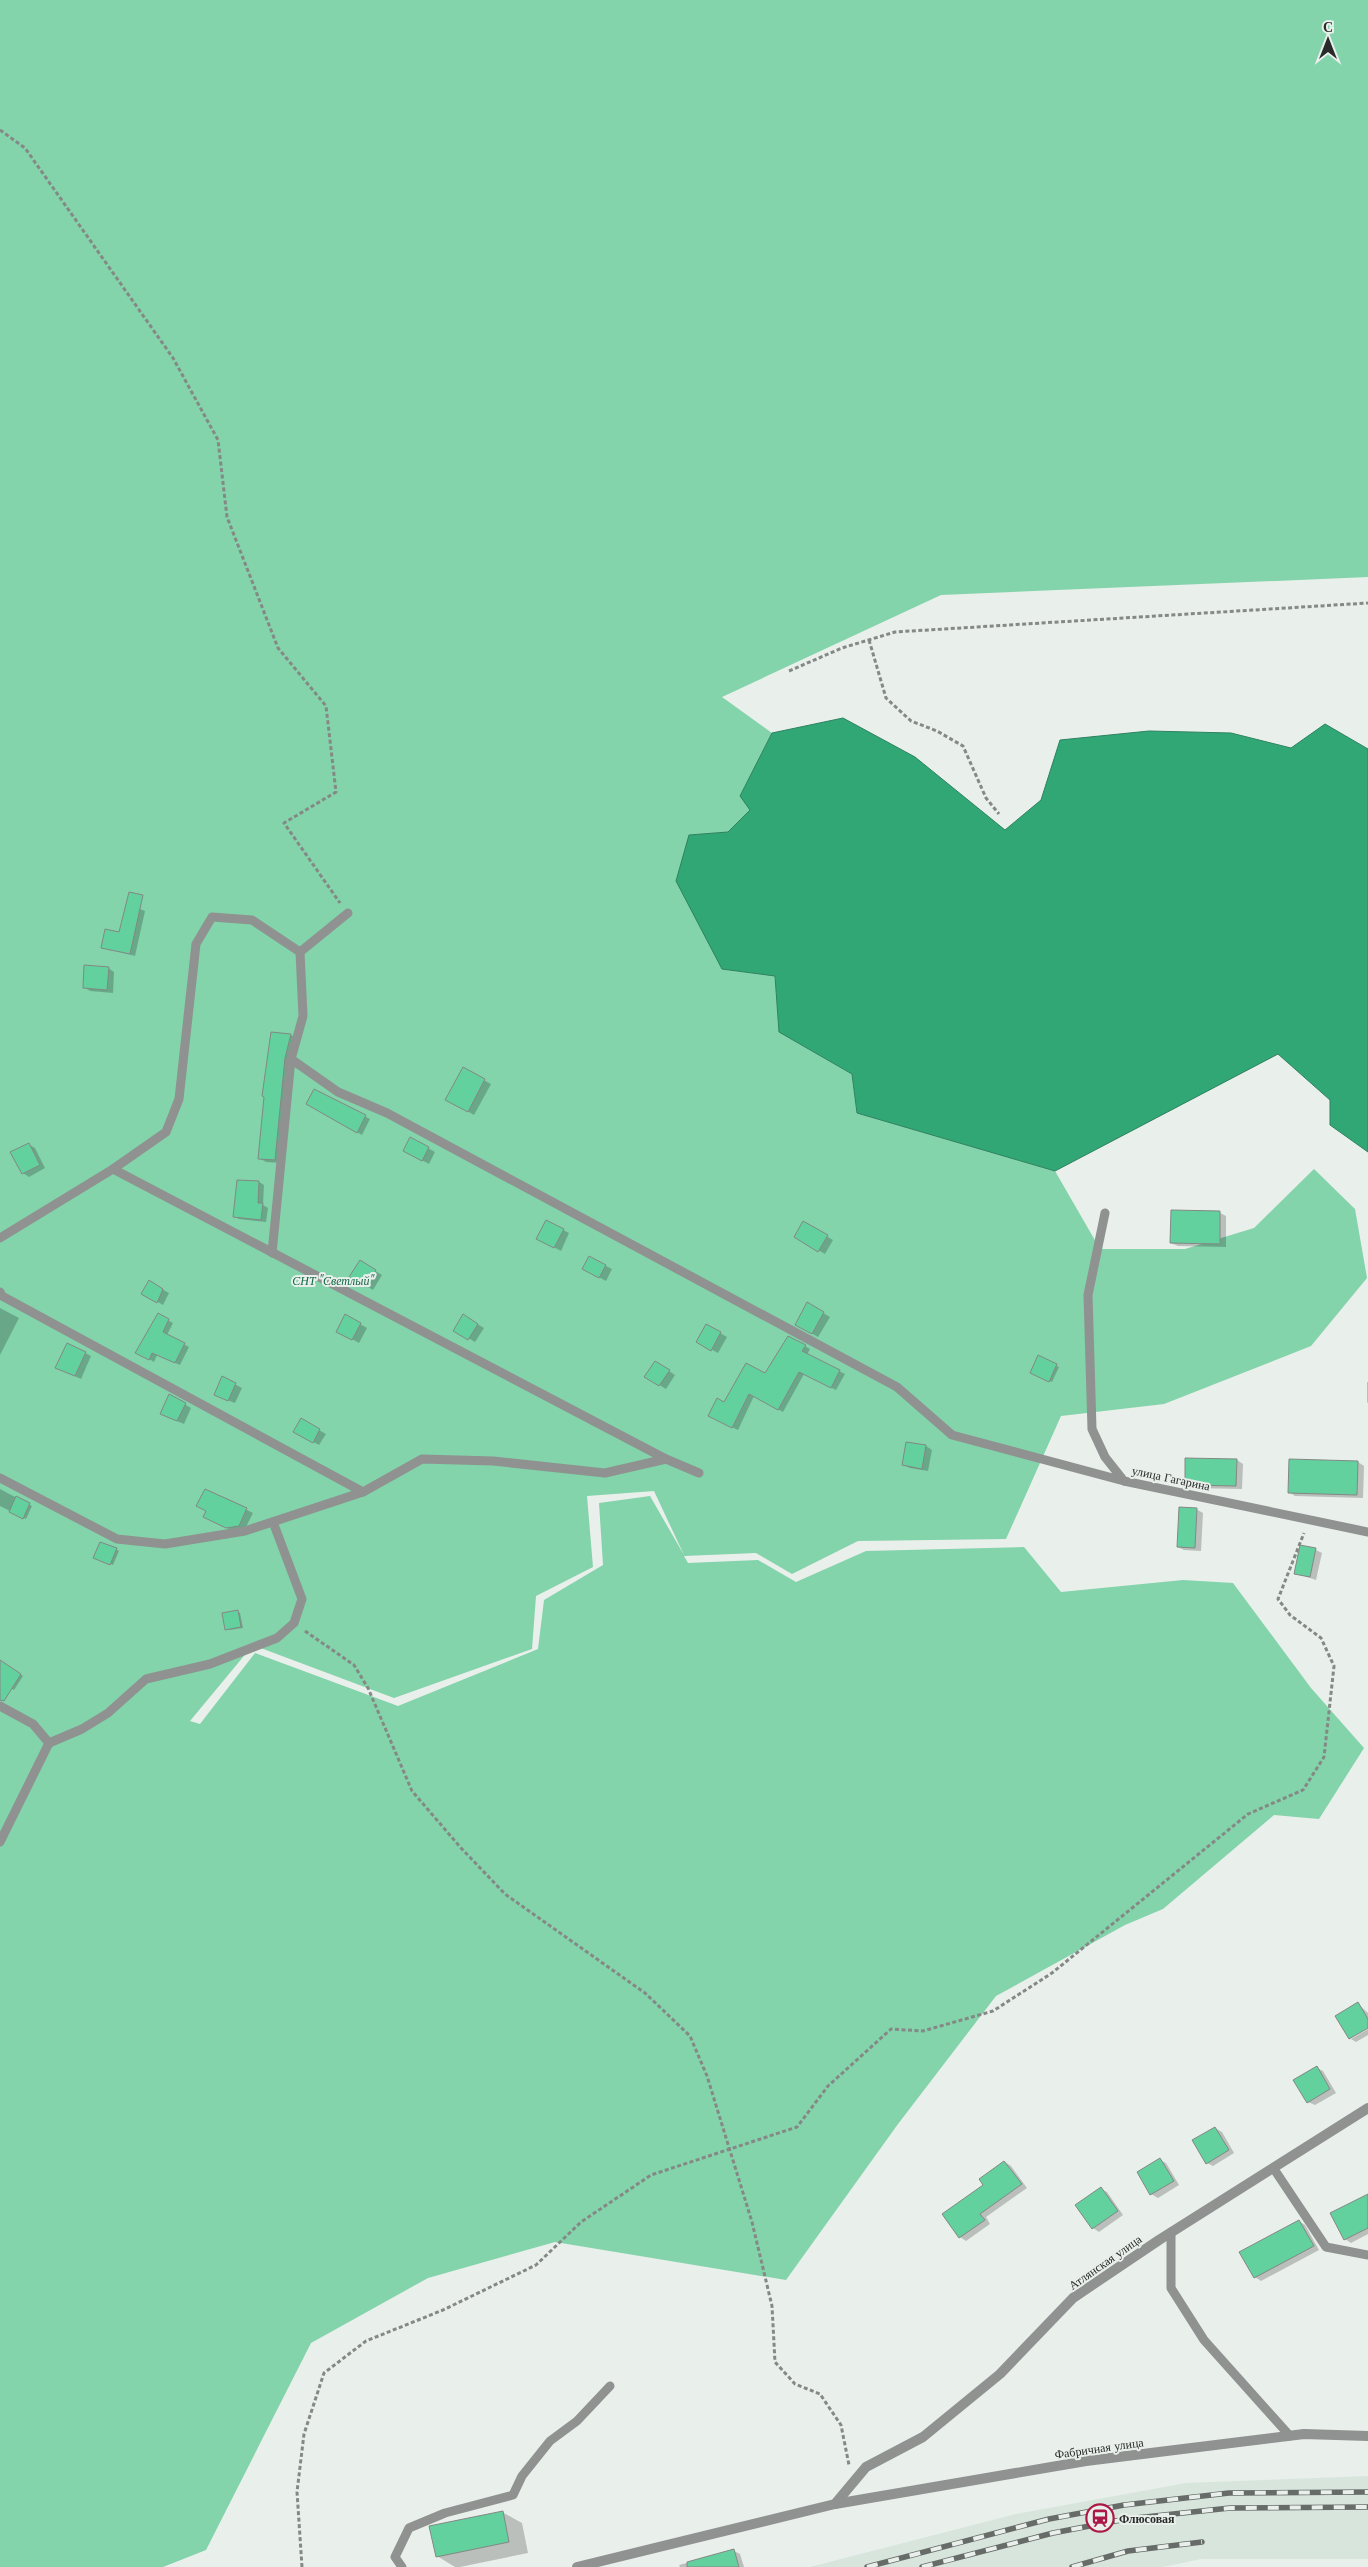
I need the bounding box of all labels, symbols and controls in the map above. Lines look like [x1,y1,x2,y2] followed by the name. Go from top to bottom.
[1303,15,1353,65] north arrow
[1323,18,1333,36] text: С
[292,1273,375,1288] park label: СНТ "Светлый"
[1131,1462,1212,1494] street label: улица Гагарина
[1066,2231,1145,2293] street label: Атлянская улица
[1054,2434,1145,2462] street label: Фабричная улица
[1085,2503,1115,2533] station icon: Флюсовая
[1119,2511,1175,2526] place label: Флюсовая

